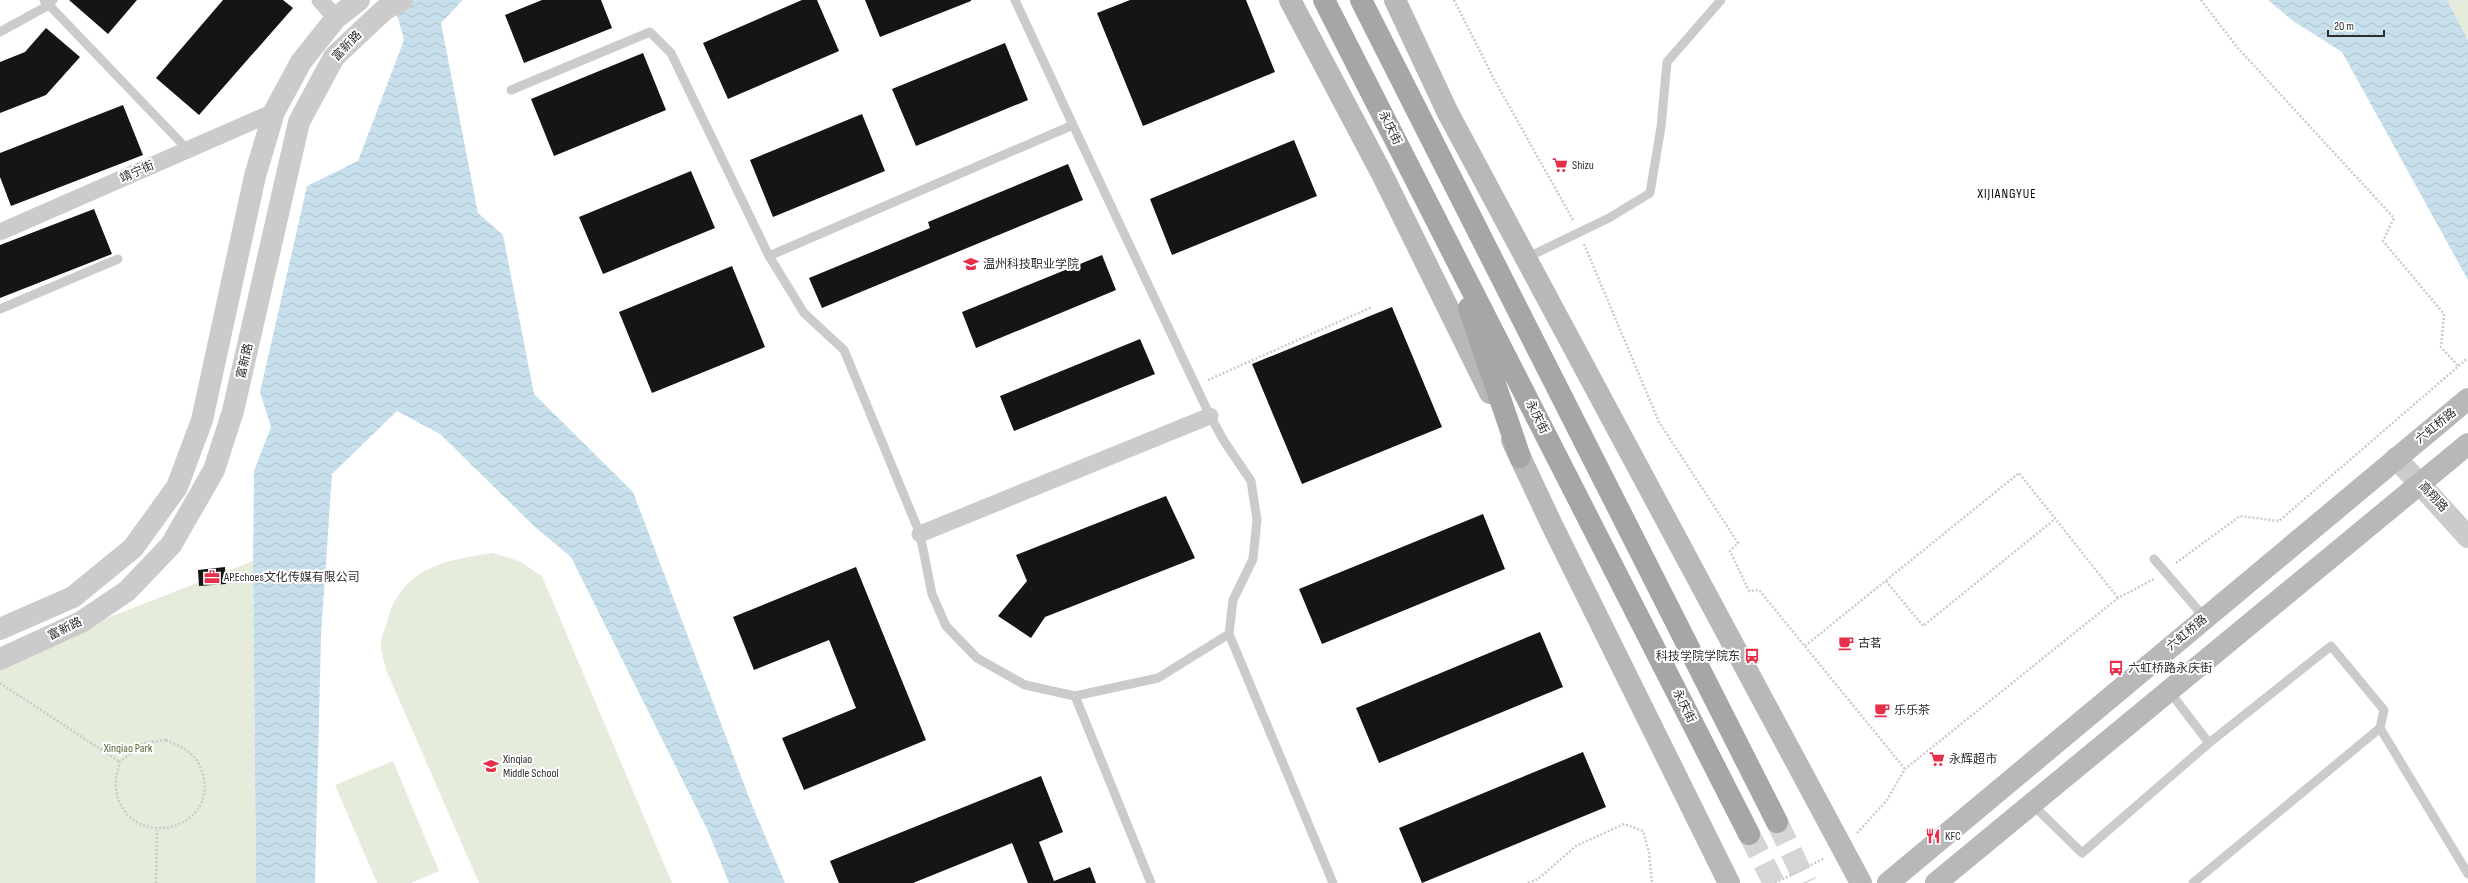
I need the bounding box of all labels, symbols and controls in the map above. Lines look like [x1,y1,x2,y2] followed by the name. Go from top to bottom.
[2328,12,2384,38] scale bar
[2334,19,2354,34] text: 20 m
[329,28,365,64] street label: 富新路
[1375,109,1405,147] street label: 永庆街
[1551,156,1569,174] supermarket icon: Shizu
[117,158,157,186] street label: 靖宁街
[1572,158,1594,173] place label: Shizu
[1976,186,2037,202] district label: XIJIANGYUE
[962,255,980,273] school or university icon: 温州科技职业学院
[983,257,1079,272] place label: 温州科技职业学院
[234,342,256,380] street label: 富新路
[1522,398,1552,436] street label: 永庆街
[2413,405,2459,447] street label: 六虹桥路
[2415,479,2451,515] street label: 高翔路
[203,568,221,586] office icon: AP.Echoes文化传媒有限公司
[223,570,360,585] place label: AP.Echoes文化传媒有限公司
[2164,612,2210,654] street label: 六虹桥路
[46,614,84,644] street label: 富新路
[1837,634,1855,652] cafe icon: 古茗
[1858,636,1882,651] place label: 古茗
[1743,647,1761,665] bus stop icon: 科技学院学院东
[1656,649,1740,664] place label: 科技学院学院东
[2107,659,2125,677] bus stop icon: 六虹桥路永庆街
[2128,661,2212,676] place label: 六虹桥路永庆街
[1669,687,1699,725] street label: 永庆街
[1873,701,1891,719] cafe icon: 乐乐茶
[1894,703,1930,718] place label: 乐乐茶
[103,741,153,756] park label: Xinqiao Park
[1928,750,1946,768] supermarket icon: 永辉超市
[502,752,559,781] place label: Xinqiao Middle School
[1949,752,1997,767] place label: 永辉超市
[482,757,500,775] school or university icon: Xinqiao Middle School
[1924,827,1942,845] restaurant icon: KFC
[1945,829,1961,844] place label: KFC

